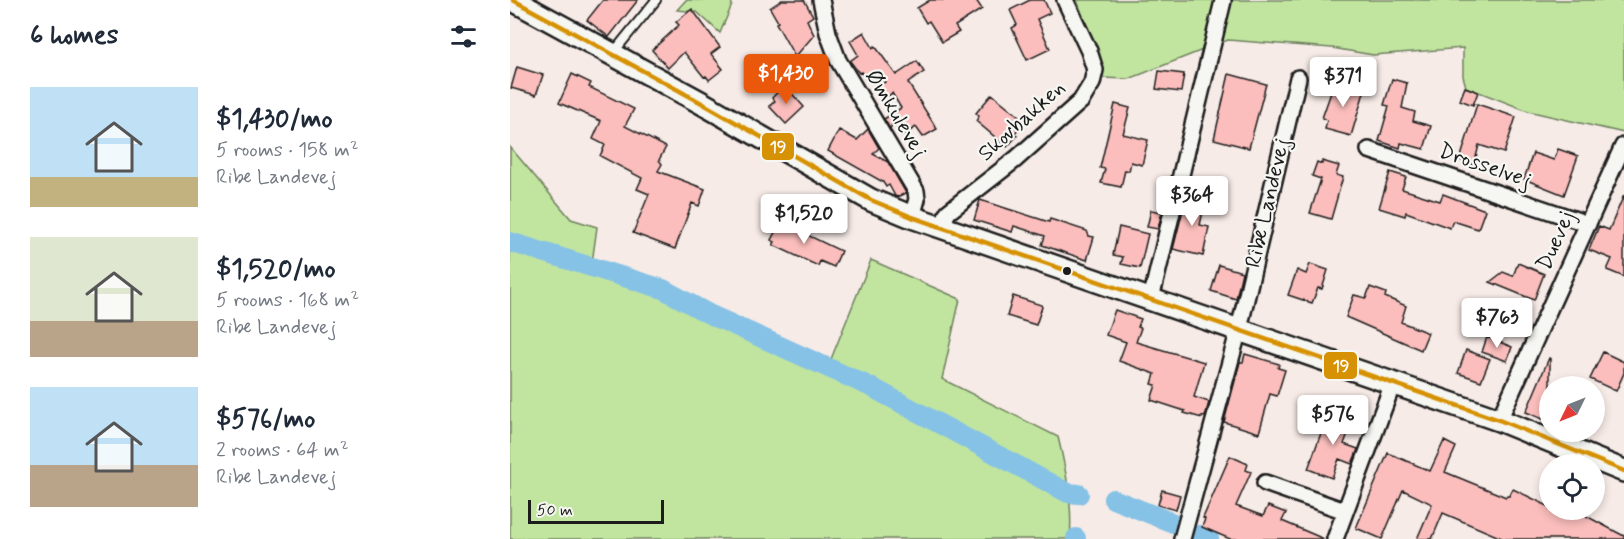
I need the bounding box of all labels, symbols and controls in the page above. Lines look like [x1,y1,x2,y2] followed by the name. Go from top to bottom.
[30,19,118,53] text: 6 homes
[447,20,480,53] icon: filters
[737,54,835,105] pin: $1,430
[1307,57,1379,108] pin: $371
[758,60,814,87] text: $1,430
[1324,63,1362,90] text: $371
[858,65,933,164] street label: Ømkulevej
[972,74,1072,168] street label: Skovbakken
[216,103,333,137] text: $1,430/mo
[78,111,150,183] icon: home
[761,132,795,161] line badge: 19
[1239,135,1298,271] street label: Ribe Landevej
[216,137,359,164] text: 5 rooms · 158 m²
[770,137,786,158] text: 19
[1435,137,1535,196] street label: Drosselvej
[216,164,336,191] text: Ribe Landevej
[1156,176,1228,227] pin: $364
[1170,182,1214,209] text: $364
[755,194,853,245] pin: $1,520
[775,200,833,227] text: $1,520
[1531,207,1581,275] street label: Duevej
[216,253,336,287] text: $1,520/mo
[78,261,150,333] icon: home
[1061,265,1073,277] unlabelled marker
[216,287,359,314] text: 5 rooms · 168 m²
[1461,298,1533,349] pin: $763
[1475,304,1519,331] text: $763
[216,314,336,341] text: Ribe Landevej
[1323,351,1358,380] line badge: 19
[1333,356,1349,377] text: 19
[1539,376,1605,442] north arrow
[1539,376,1605,520] map controls
[1297,395,1369,446] pin: $576
[1311,401,1355,428] text: $576
[216,403,315,437] text: $576/mo
[78,411,150,483] icon: home
[216,437,349,464] text: 2 rooms · 64 m²
[1539,454,1605,520] button: locate
[216,464,336,491] text: Ribe Landevej
[528,497,664,524] scale bar
[537,500,573,521] text: 50 m

